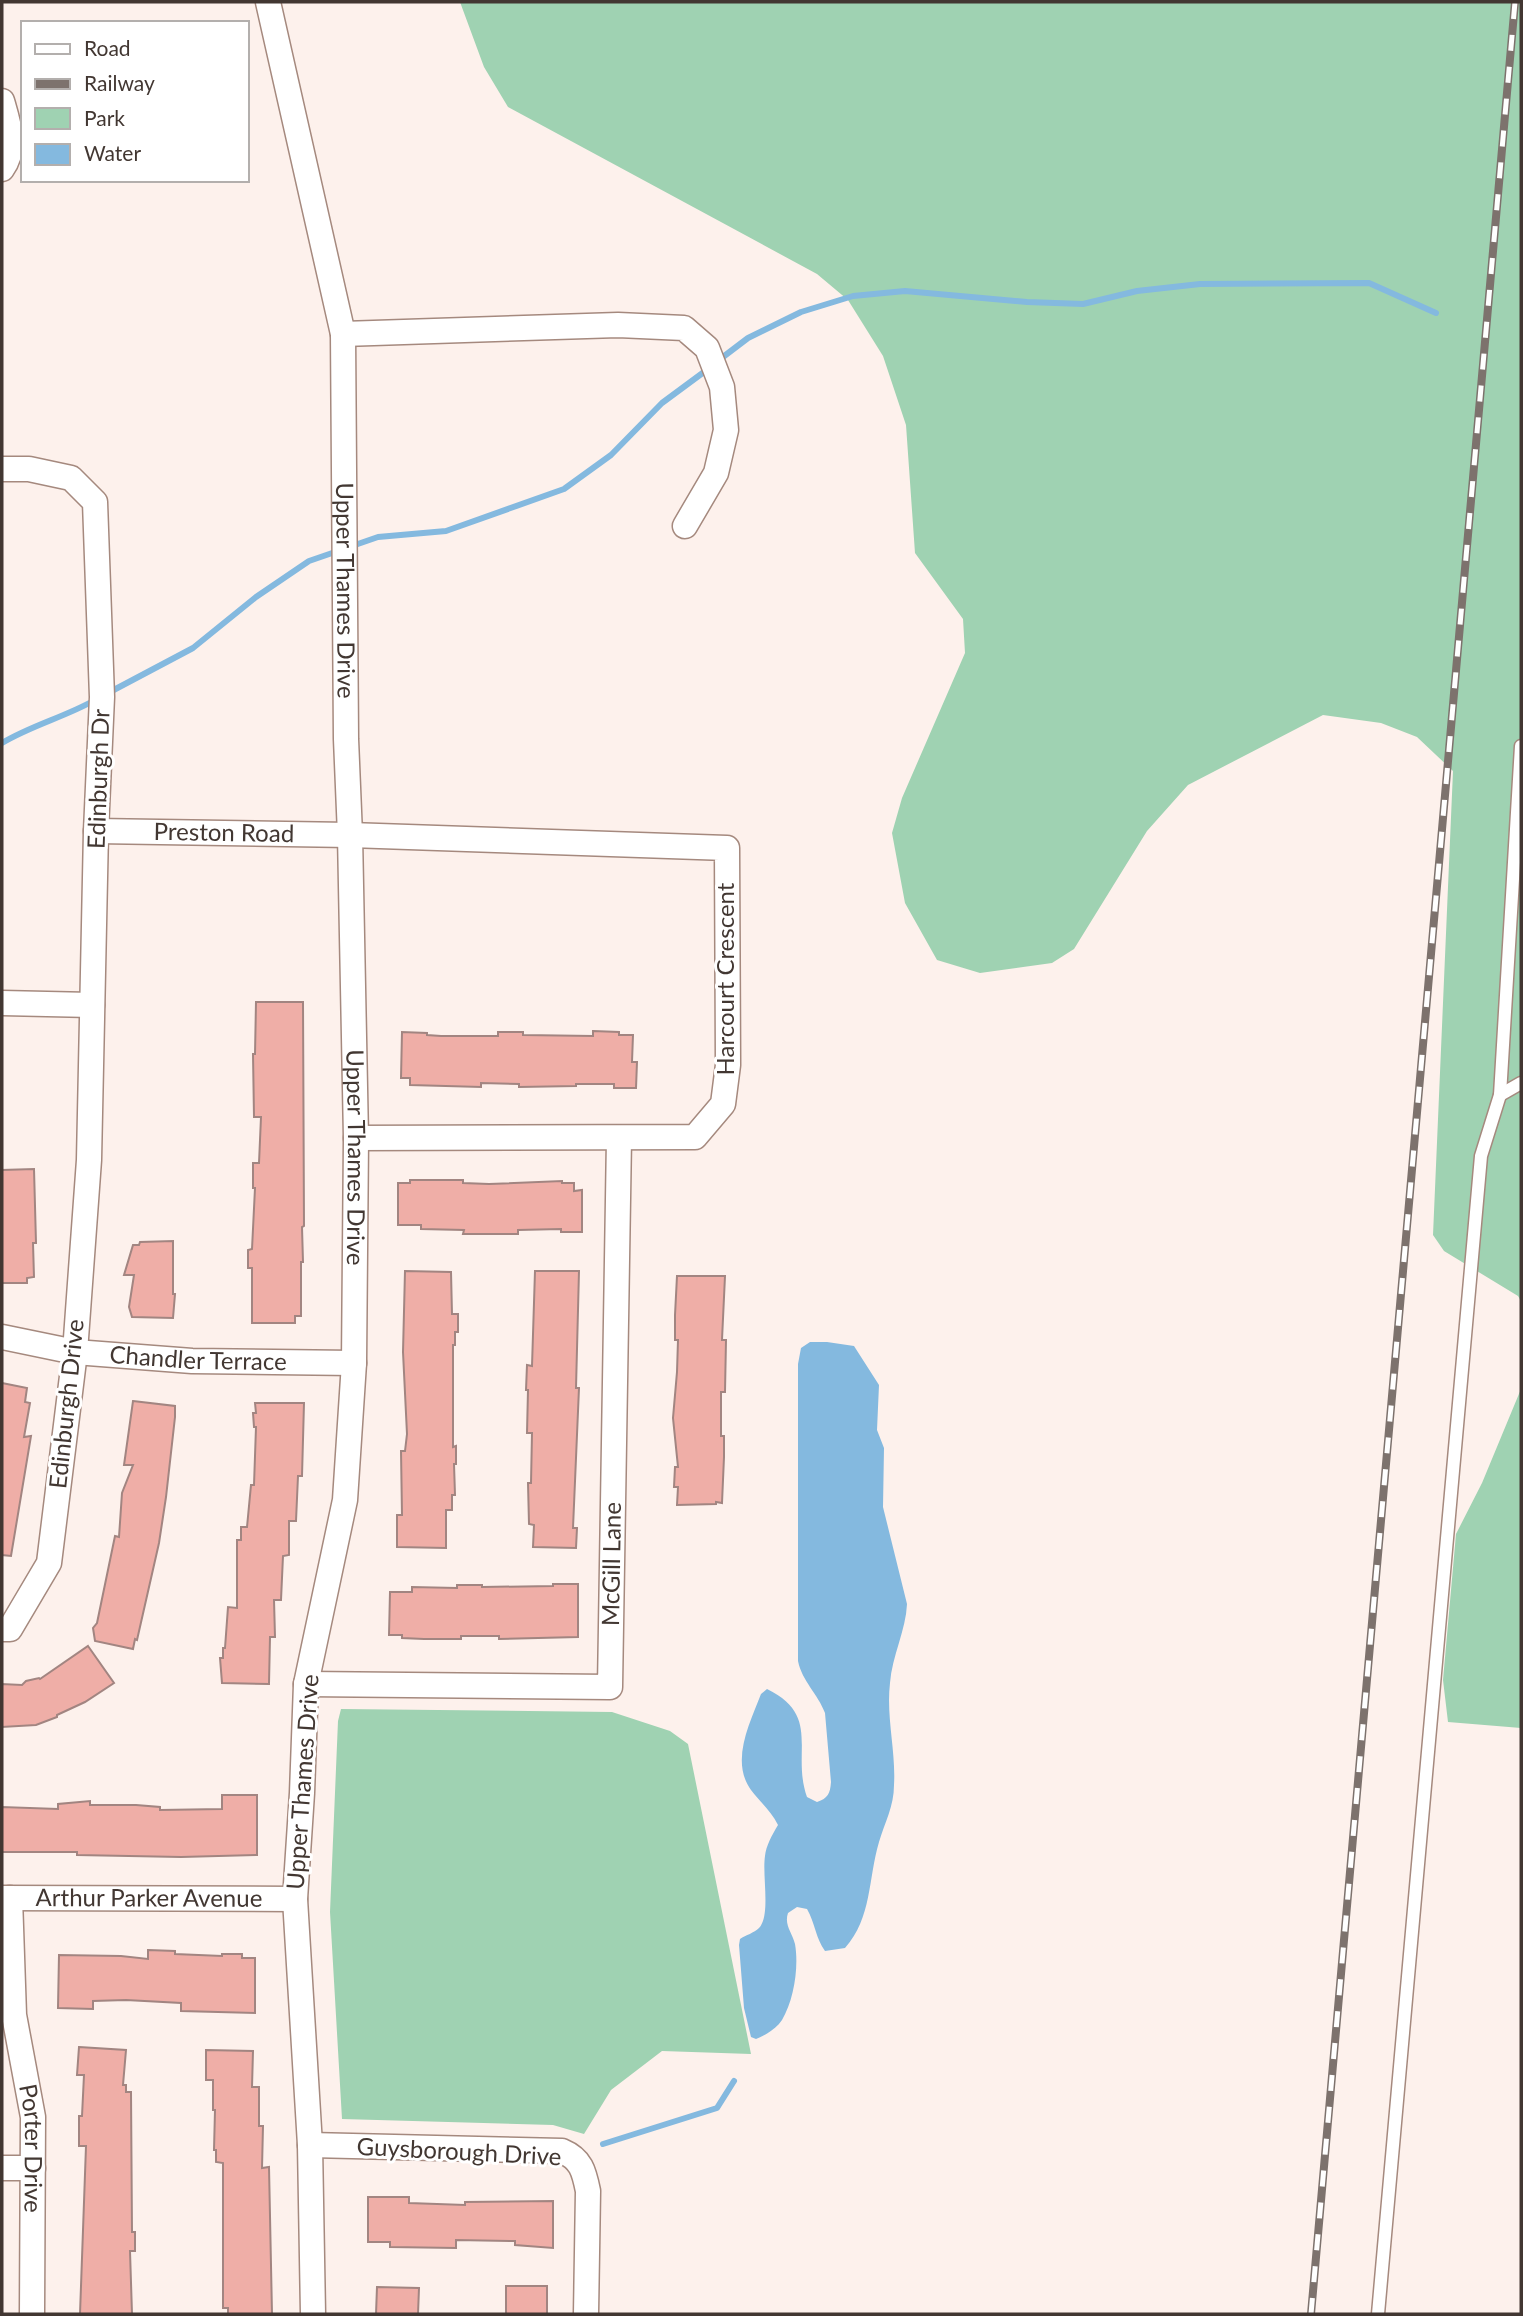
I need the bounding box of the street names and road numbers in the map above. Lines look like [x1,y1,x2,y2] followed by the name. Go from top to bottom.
[331,482,362,699] street label: Upper Thames Drive
[81,708,114,849] street label: Edinburgh Dr
[154,816,294,847] street label: Preston Road
[710,882,739,1075] street label: Harcourt Crescent
[341,1049,372,1266] street label: Upper Thames Drive
[42,1318,89,1490] street label: Edinburgh Drive
[109,1339,287,1375] street label: Chandler Terrace
[595,1502,626,1626] street label: McGill Lane
[280,1673,324,1891] street label: Upper Thames Drive
[36,1882,262,1912] street label: Arthur Parker Avenue
[14,2081,49,2213] street label: Porter Drive
[356,2131,562,2170] street label: Guysborough Drive

